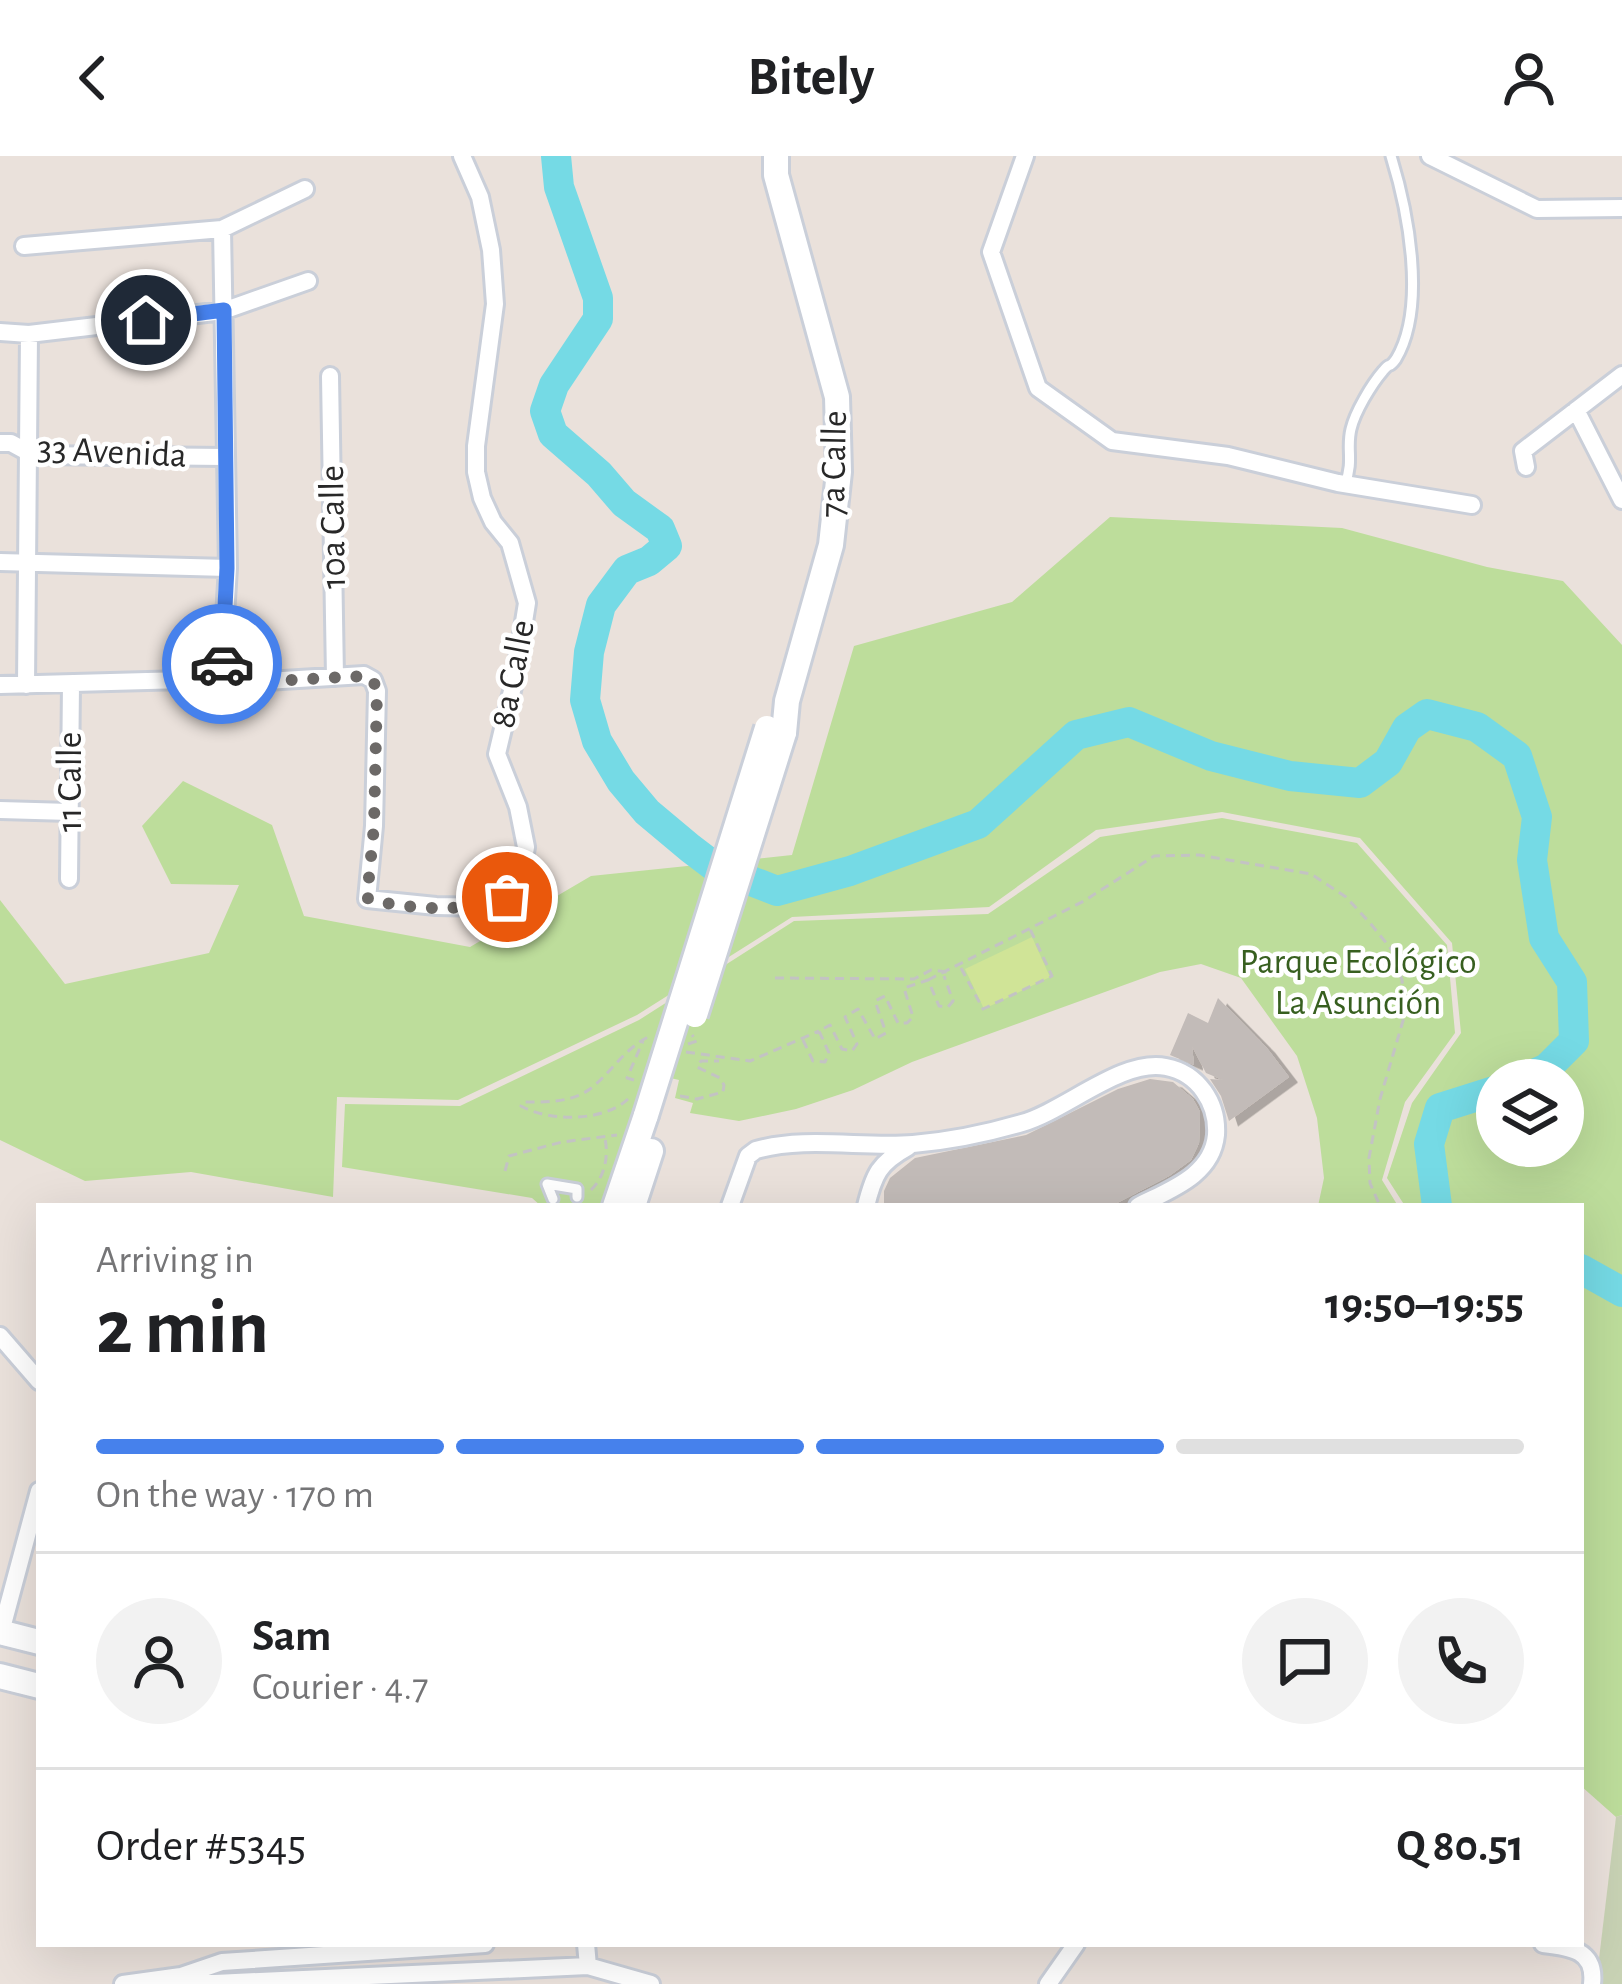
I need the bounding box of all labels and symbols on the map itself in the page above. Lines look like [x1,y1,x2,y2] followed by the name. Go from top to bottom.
[95,269,197,371] pin
[815,410,853,518] street label: 7a Calle
[36,430,188,474] street label: 33 Avenida
[314,465,352,589] street label: 10a Calle
[162,604,282,724] courier
[485,617,541,731] street label: 8a Calle
[52,732,88,832] street label: 11 Calle
[456,846,558,948] pin
[1239,944,1477,1021] park label: Parque Ecológico La Asunción

